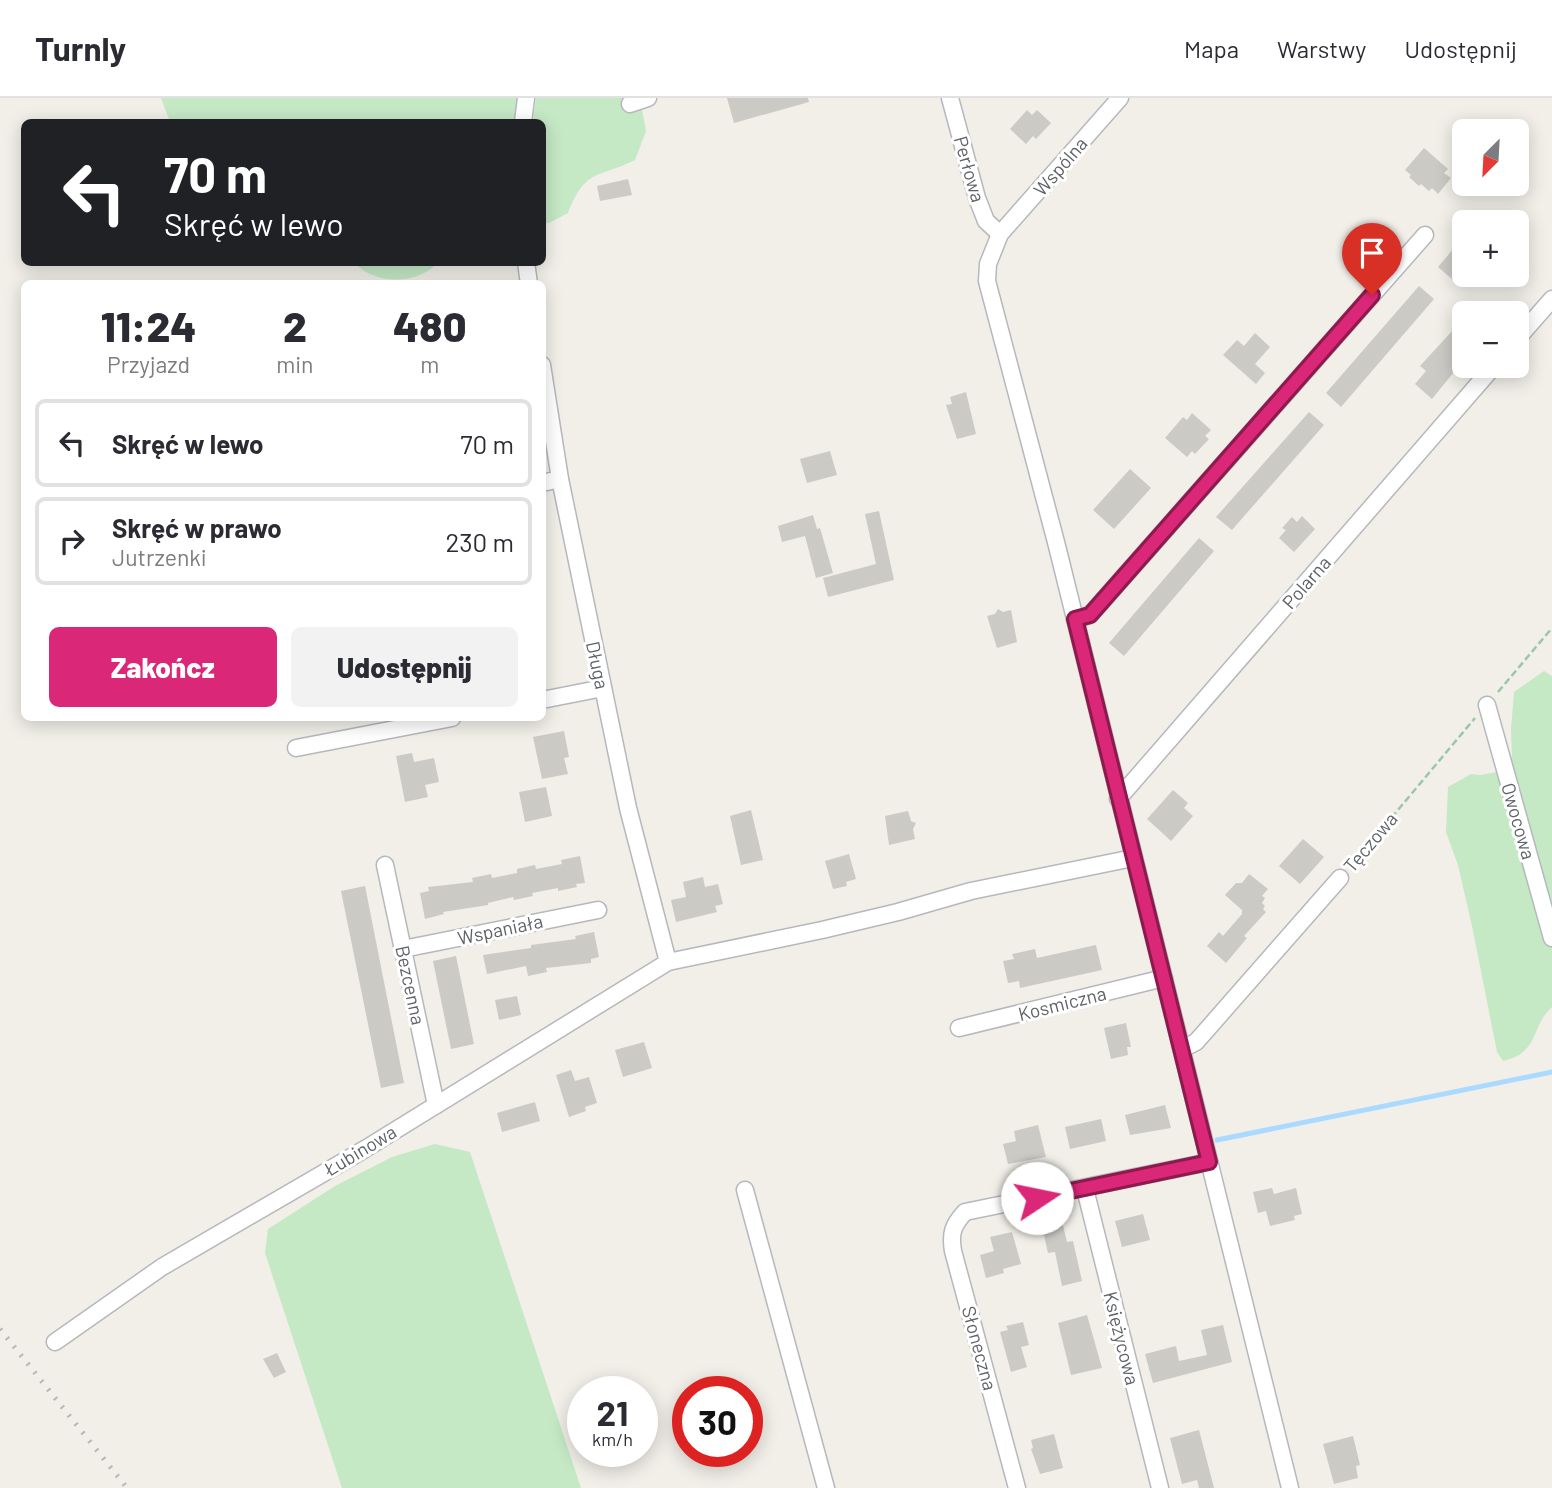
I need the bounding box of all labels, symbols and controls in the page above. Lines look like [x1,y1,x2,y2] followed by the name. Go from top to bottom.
[35,28,126,68] text: Turnly
[1184,34,1239,63] text: Mapa
[1277,34,1366,63] text: Warstwy
[1404,34,1517,63] text: Udostępnij
[1452,119,1530,196] north arrow
[1452,119,1529,378] map controls
[1028,132,1092,200] street label: Wspólna
[950,133,990,205] street label: Perłowa
[164,144,267,203] text: 70 m
[49,147,140,238] icon: left
[164,204,344,242] text: Skręć w lewo
[1452,210,1529,287] button: +
[1342,223,1402,295] pin
[1353,234,1391,272] icon: arrive
[101,300,197,350] text: 11:24
[283,300,307,350] text: 2
[393,300,466,350] text: 480
[1452,301,1529,378] button: −
[107,350,190,378] text: Przyjazd
[276,350,313,378] text: min
[420,350,439,378] text: m
[53,424,91,462] icon: left
[112,428,264,459] text: Skręć w lewo
[460,428,514,459] text: 70 m
[112,512,282,543] text: Skręć w prawo
[53,522,91,560] icon: right
[445,526,514,557] text: 230 m
[112,543,207,571] text: Jutrzenki
[1277,551,1335,613] street label: Polarna
[49,627,277,707] button: Zakończ
[291,627,518,707] button: Udostępnij
[582,639,614,691] street label: Długa
[1497,780,1541,862] street label: Owocowa
[1338,807,1402,877] street label: Tęczowa
[455,909,545,949] street label: Wspaniała
[391,943,431,1027] street label: Bezcenna
[1016,981,1108,1025] street label: Kosmiczna
[319,1120,400,1181] street label: Łubinowa
[1000,1161,1074,1235] position arrow
[1099,1289,1145,1387] street label: Księżycowa
[958,1303,1002,1393] street label: Słoneczna
[672,1376,763,1467] speed limit sign: 30
[597,1391,628,1433] text: 21
[592,1428,633,1450] text: km/h

